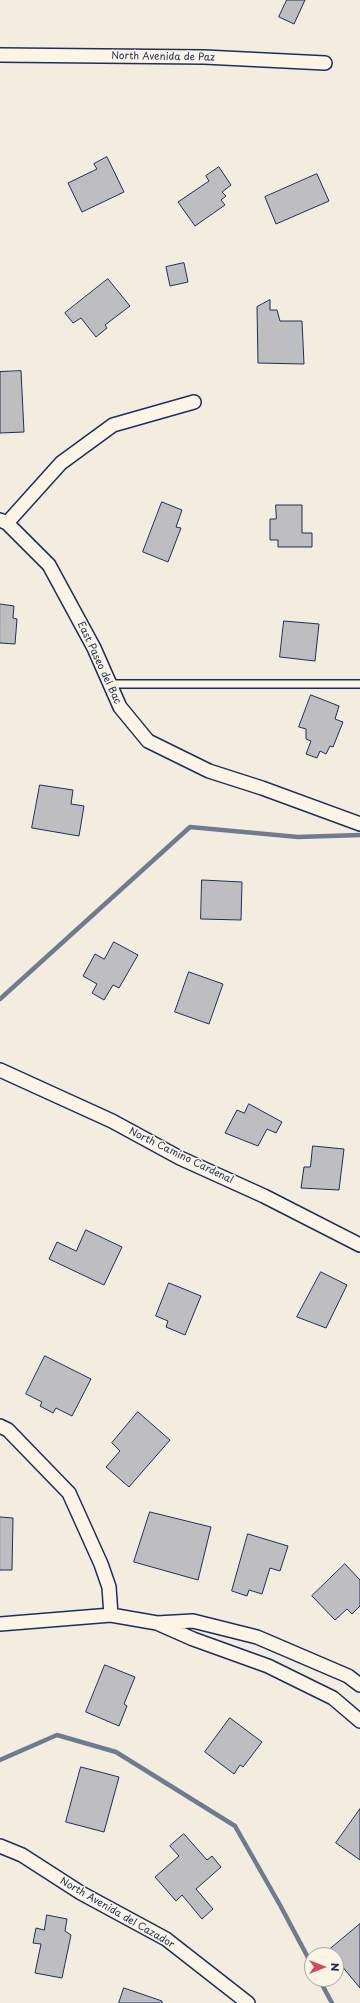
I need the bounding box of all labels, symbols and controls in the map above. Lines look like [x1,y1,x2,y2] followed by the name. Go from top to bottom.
[111,50,215,64] street label: North Avenida de Paz
[75,620,123,706] street label: East Paseo del Bac
[127,1126,235,1186] street label: North Camino Cardenal
[58,1875,176,1951] street label: North Avenida del Cazador
[304,1947,344,1987] north arrow
[327,1963,344,1971] text: N

